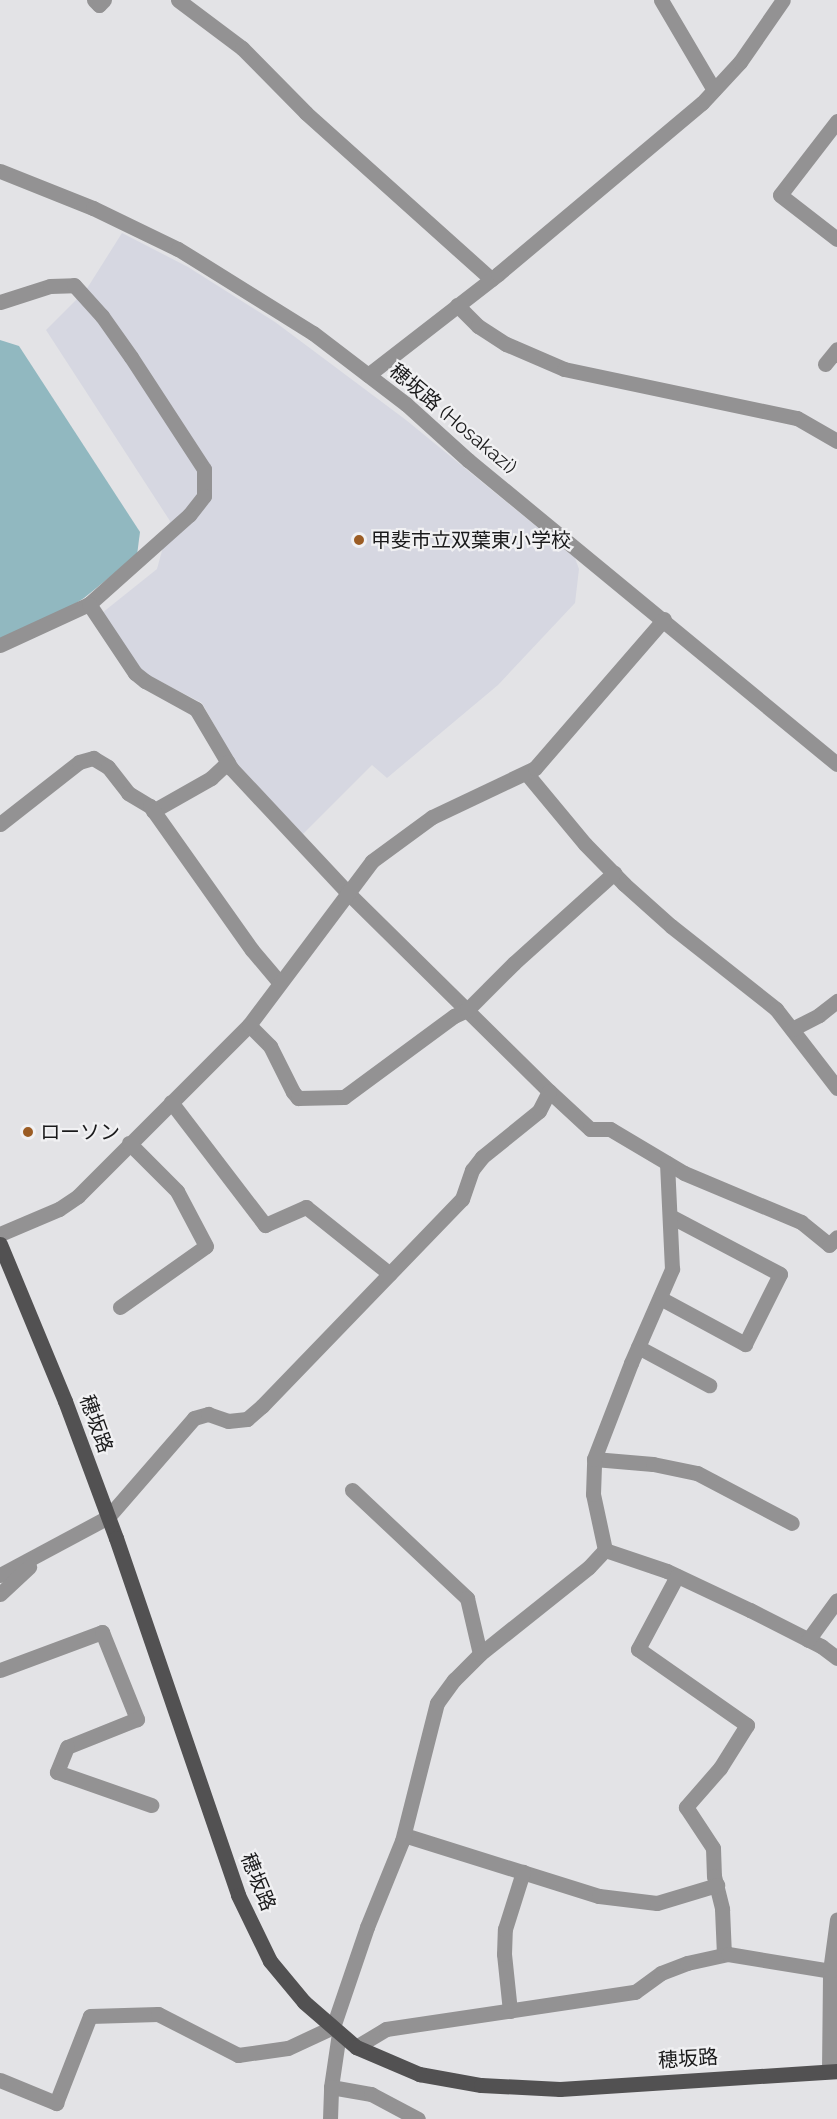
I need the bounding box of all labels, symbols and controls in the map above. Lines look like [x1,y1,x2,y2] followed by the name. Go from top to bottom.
[385,359,521,479] street label: 穂坂路 (Hosakazi)
[371,528,571,552] place label: 甲斐市立双葉東小学校
[352,533,366,547] marker: 甲斐市立双葉東小学校
[40,1120,120,1144] place label: ローソン
[21,1125,35,1139] marker: ローソン
[74,1392,118,1456] street label: 穂坂路
[236,1850,280,1914] street label: 穂坂路
[657,2045,719,2073] street label: 穂坂路

